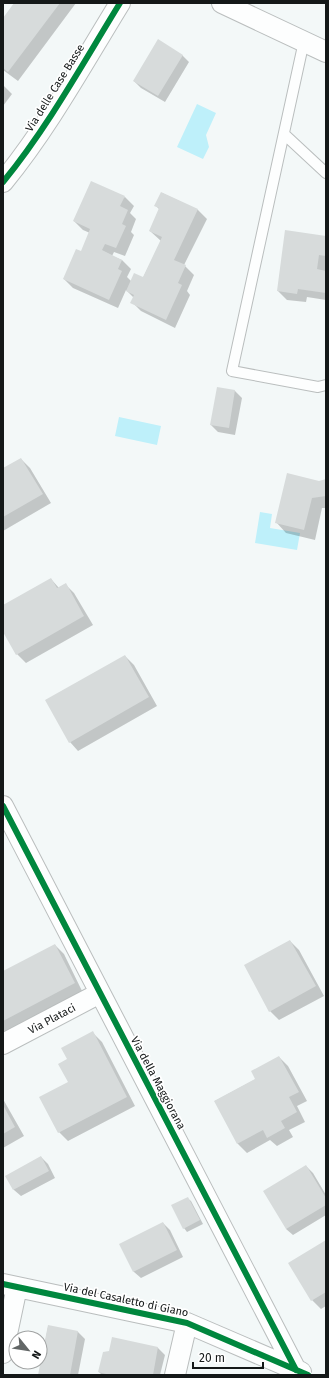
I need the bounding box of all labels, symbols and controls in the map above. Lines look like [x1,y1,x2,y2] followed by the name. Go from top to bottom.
[23,42,87,134] street label: Via delle Case Basse
[26,1001,78,1037] street label: Via Plataci
[128,1034,188,1132] street label: Via della Maggiorana
[62,1280,190,1320] street label: Via del Casaletto di Giano
[8,1330,48,1370] north arrow
[193,1344,263,1370] scale bar
[29,1348,44,1361] text: N
[199,1351,225,1365] text: 20 m

